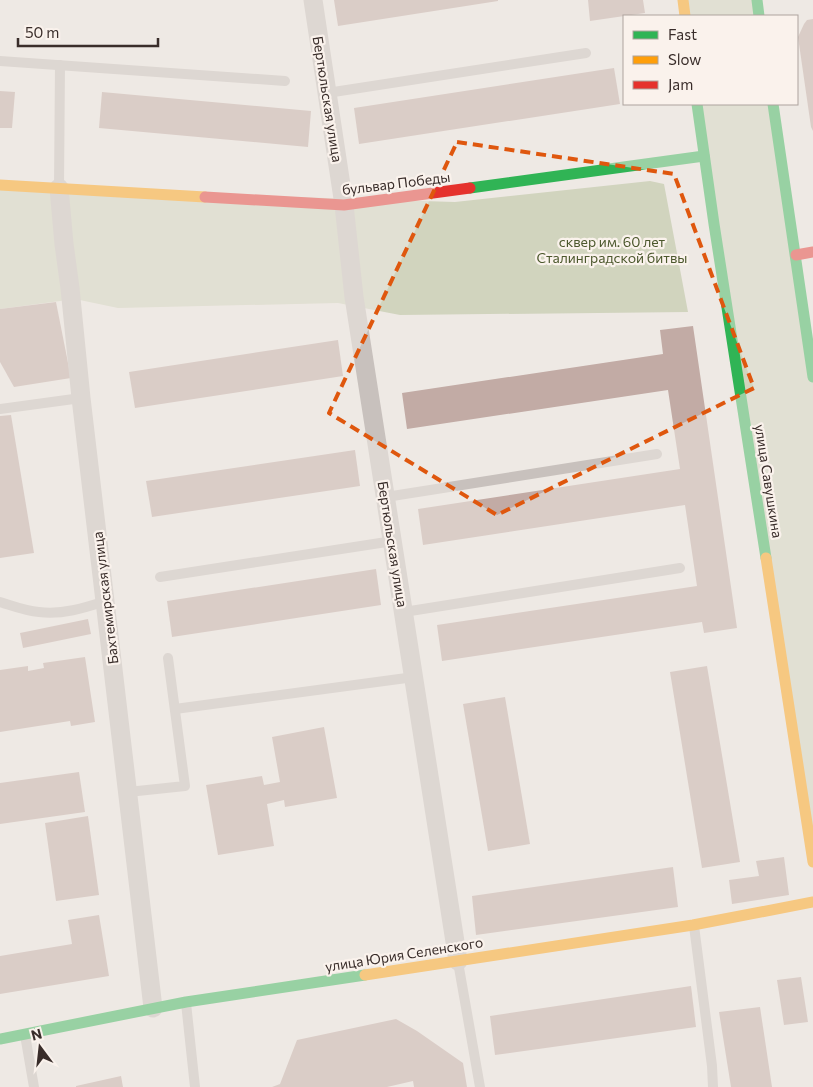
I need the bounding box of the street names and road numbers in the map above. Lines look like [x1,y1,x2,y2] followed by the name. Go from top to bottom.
[310,35,346,163] street label: Бертюльская улица
[341,168,451,198] street label: бульвар Победы
[752,423,786,539] street label: улица Савушкина
[375,480,411,608] street label: Бертюльская улица
[88,531,122,665] street label: Бахтемирская улица
[324,933,484,975] street label: улица Юрия Селенского

